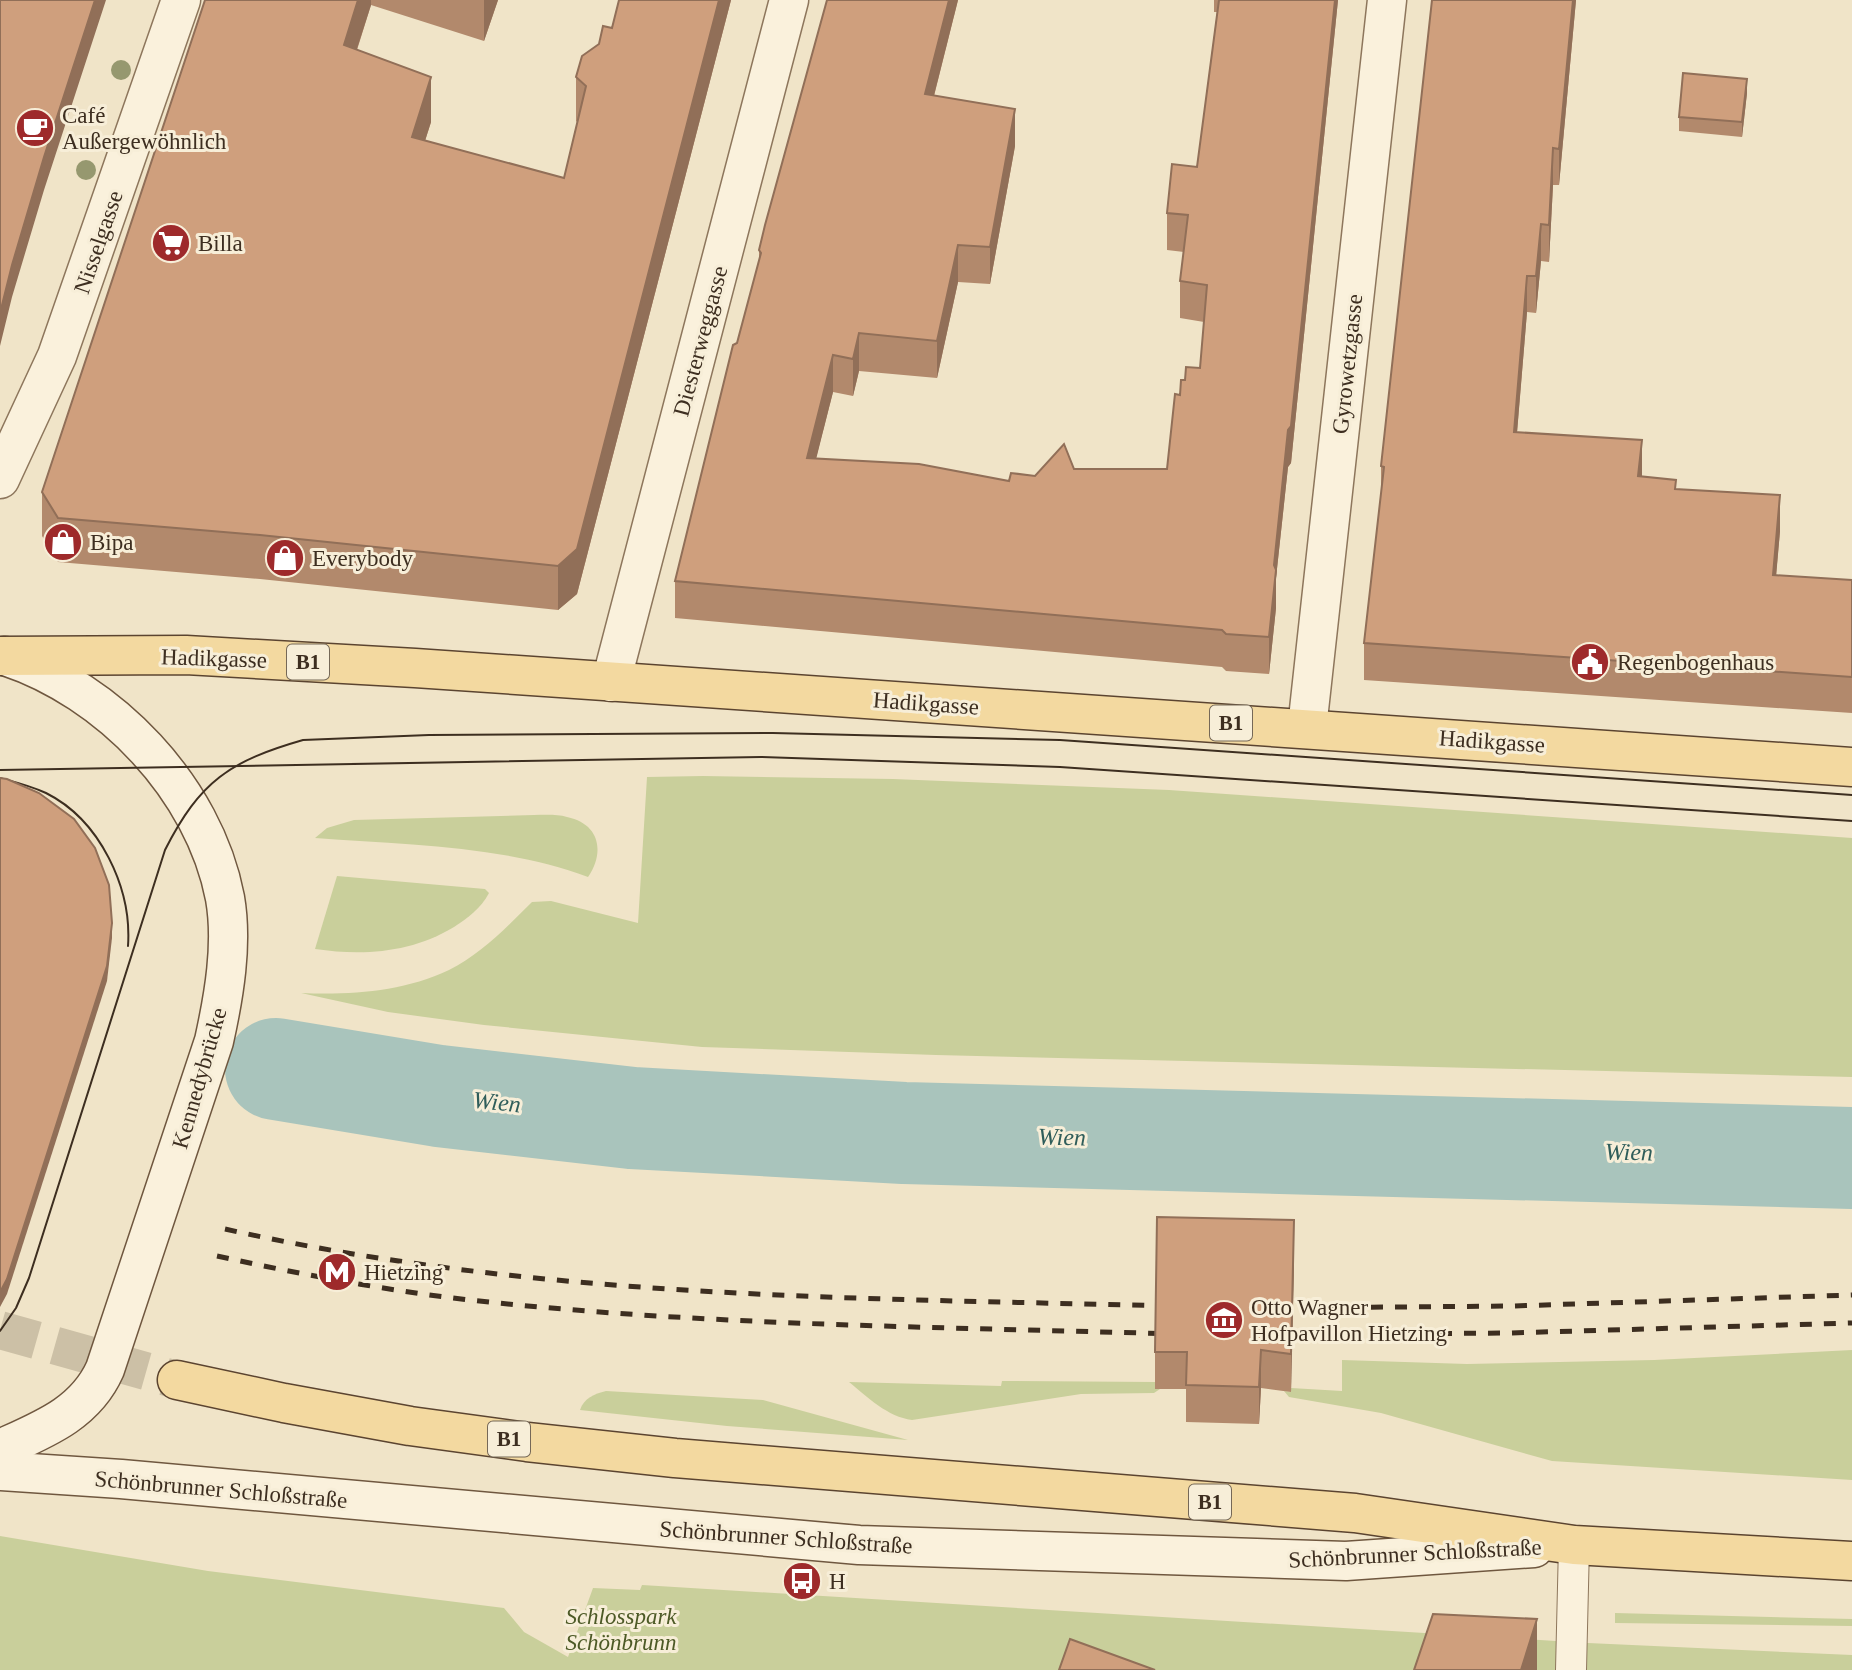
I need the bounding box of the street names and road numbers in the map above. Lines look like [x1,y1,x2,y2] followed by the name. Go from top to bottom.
[69,187,128,297] street label: Nisselgasse
[668,263,733,419] street label: Diesterweggasse
[1328,293,1367,435] street label: Gyrowetzgasse
[161,644,267,673] street label: Hadikgasse
[287,644,329,680] road number: B1
[872,687,980,720] street label: Hadikgasse
[1210,706,1252,740] road number: B1
[1438,725,1546,758] street label: Hadikgasse
[167,1005,232,1152] street label: Kennedybrücke
[488,1422,530,1456] road number: B1
[94,1466,348,1513] street label: Schönbrunner Schloßstraße
[1189,1484,1231,1520] road number: B1
[659,1516,913,1559] street label: Schönbrunner Schloßstraße
[1288,1534,1542,1573] street label: Schönbrunner Schloßstraße

